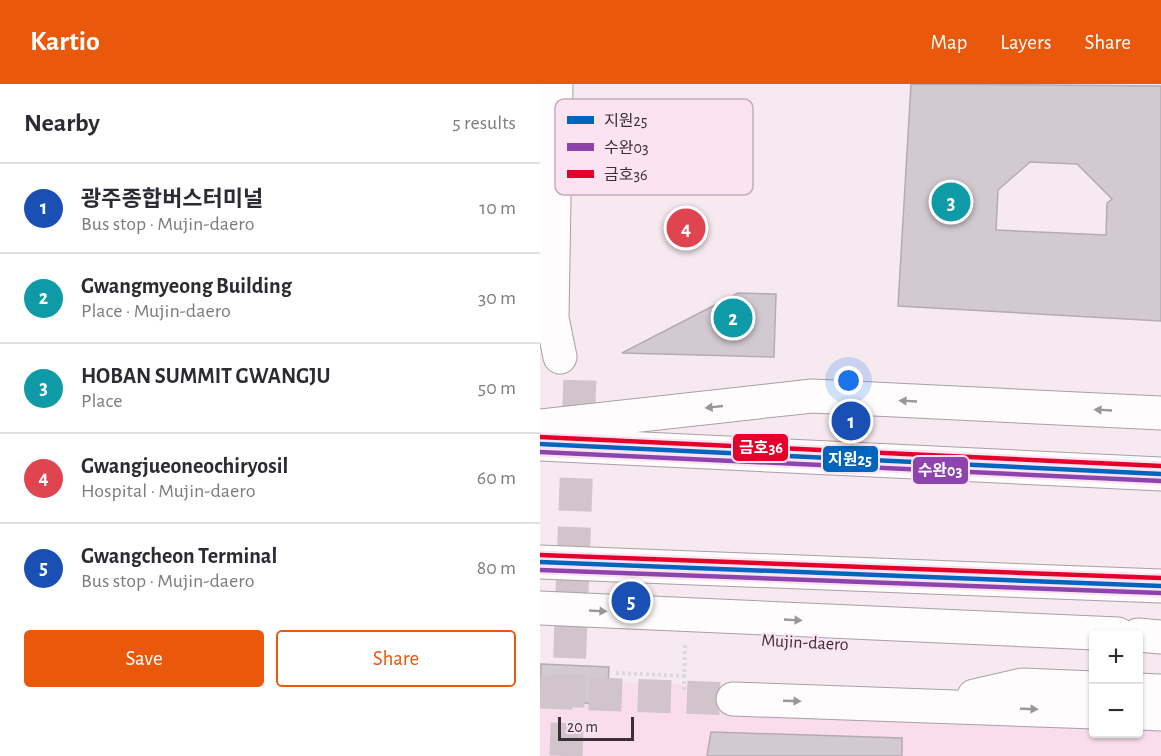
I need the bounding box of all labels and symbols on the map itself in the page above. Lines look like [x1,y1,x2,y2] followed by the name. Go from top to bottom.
[555,99,753,195] legend
[604,113,647,129] text: 지원25
[604,140,648,156] text: 수완03
[604,167,648,183] text: 금호36
[932,180,970,224] pin: 3
[666,206,706,250] pin: 4
[714,296,752,340] pin: 2
[834,366,863,395] your location
[898,396,917,405] one-way arrow
[832,398,870,444] pin: 1
[704,402,723,411] one-way arrow
[1093,406,1112,415] one-way arrow
[732,433,789,462] line badge: 금호36
[739,440,783,456] text: 금호36
[822,445,879,473] line badge: 지원25
[828,451,872,468] text: 지원25
[912,456,969,485] line badge: 수완03
[918,462,962,479] text: 수완03
[612,578,650,624] pin: 5
[589,606,608,615] one-way arrow
[784,615,803,624] one-way arrow
[761,632,849,654] street label: Mujin-daero
[782,696,801,705] one-way arrow
[1019,705,1038,714] one-way arrow
[558,714,634,742] scale bar

